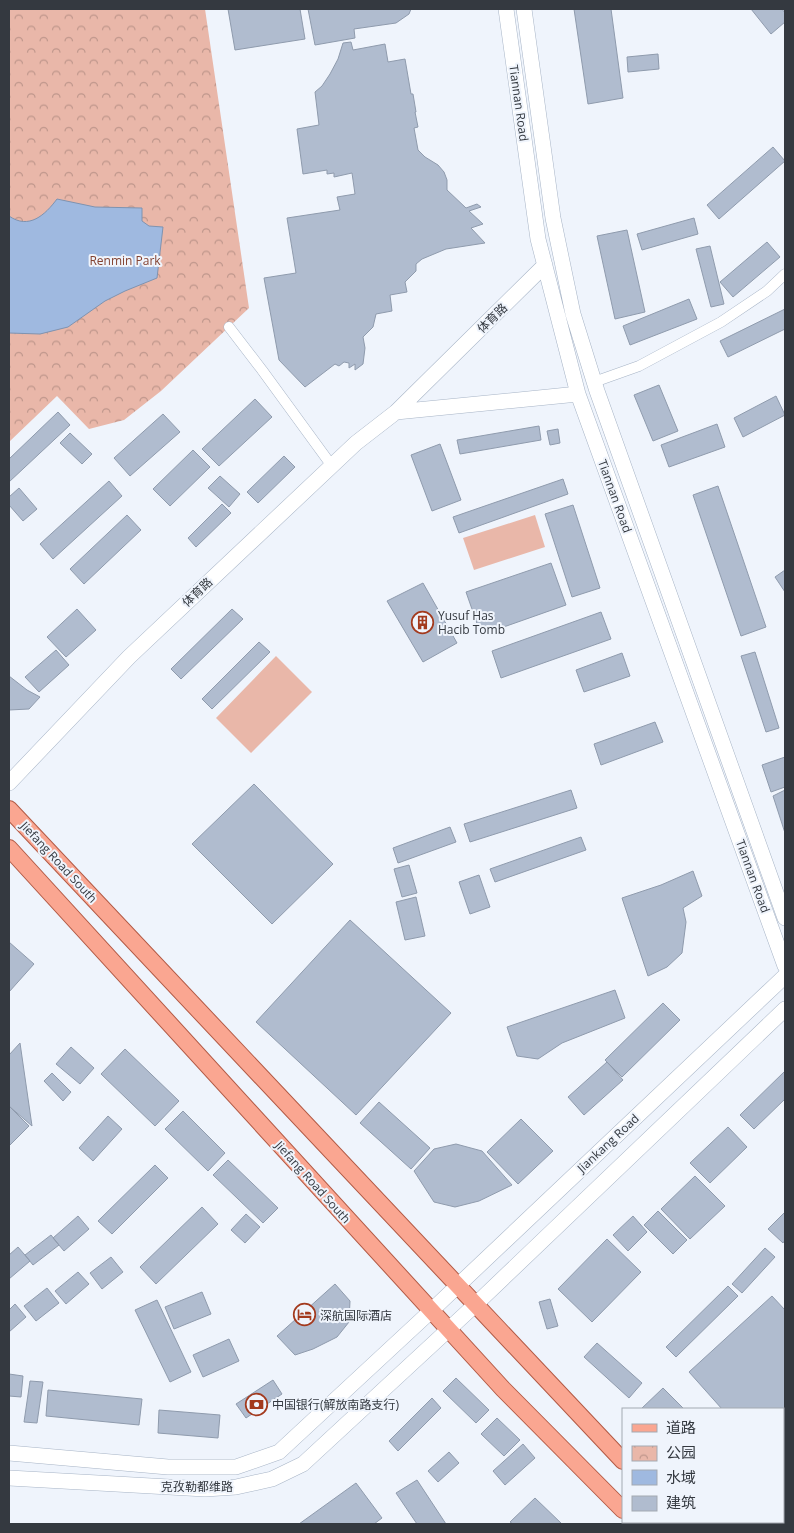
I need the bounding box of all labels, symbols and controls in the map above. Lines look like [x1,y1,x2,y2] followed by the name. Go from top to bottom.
[505,64,533,142] street label: Tiannan Road
[89,252,161,269] park label: Renmin Park
[473,299,511,337] street label: 体育路
[594,457,636,535] street label: Tiannan Road
[178,574,216,610] street label: 体育路
[438,607,505,638] place label: Yusuf Has Hacib Tomb
[410,610,434,634] building icon: Yusuf Has Hacib Tomb
[16,817,101,906] street label: Jiefang Road South
[732,837,774,915] street label: Tiannan Road
[573,1110,643,1177] street label: Jiankang Road
[271,1136,355,1227] street label: Jiefang Road South
[292,1303,316,1327] hotel icon: 深航国际酒店
[320,1307,392,1324] place label: 深航国际酒店
[244,1392,268,1416] bank icon: 中国银行(解放南路支行)
[272,1396,400,1413] place label: 中国银行(解放南路支行)
[622,1408,784,1523] legend
[666,1417,696,1437] text: 道路
[666,1442,696,1462] text: 公园
[666,1467,696,1487] text: 水域
[161,1478,233,1495] street label: 克孜勒都维路
[666,1492,696,1512] text: 建筑

